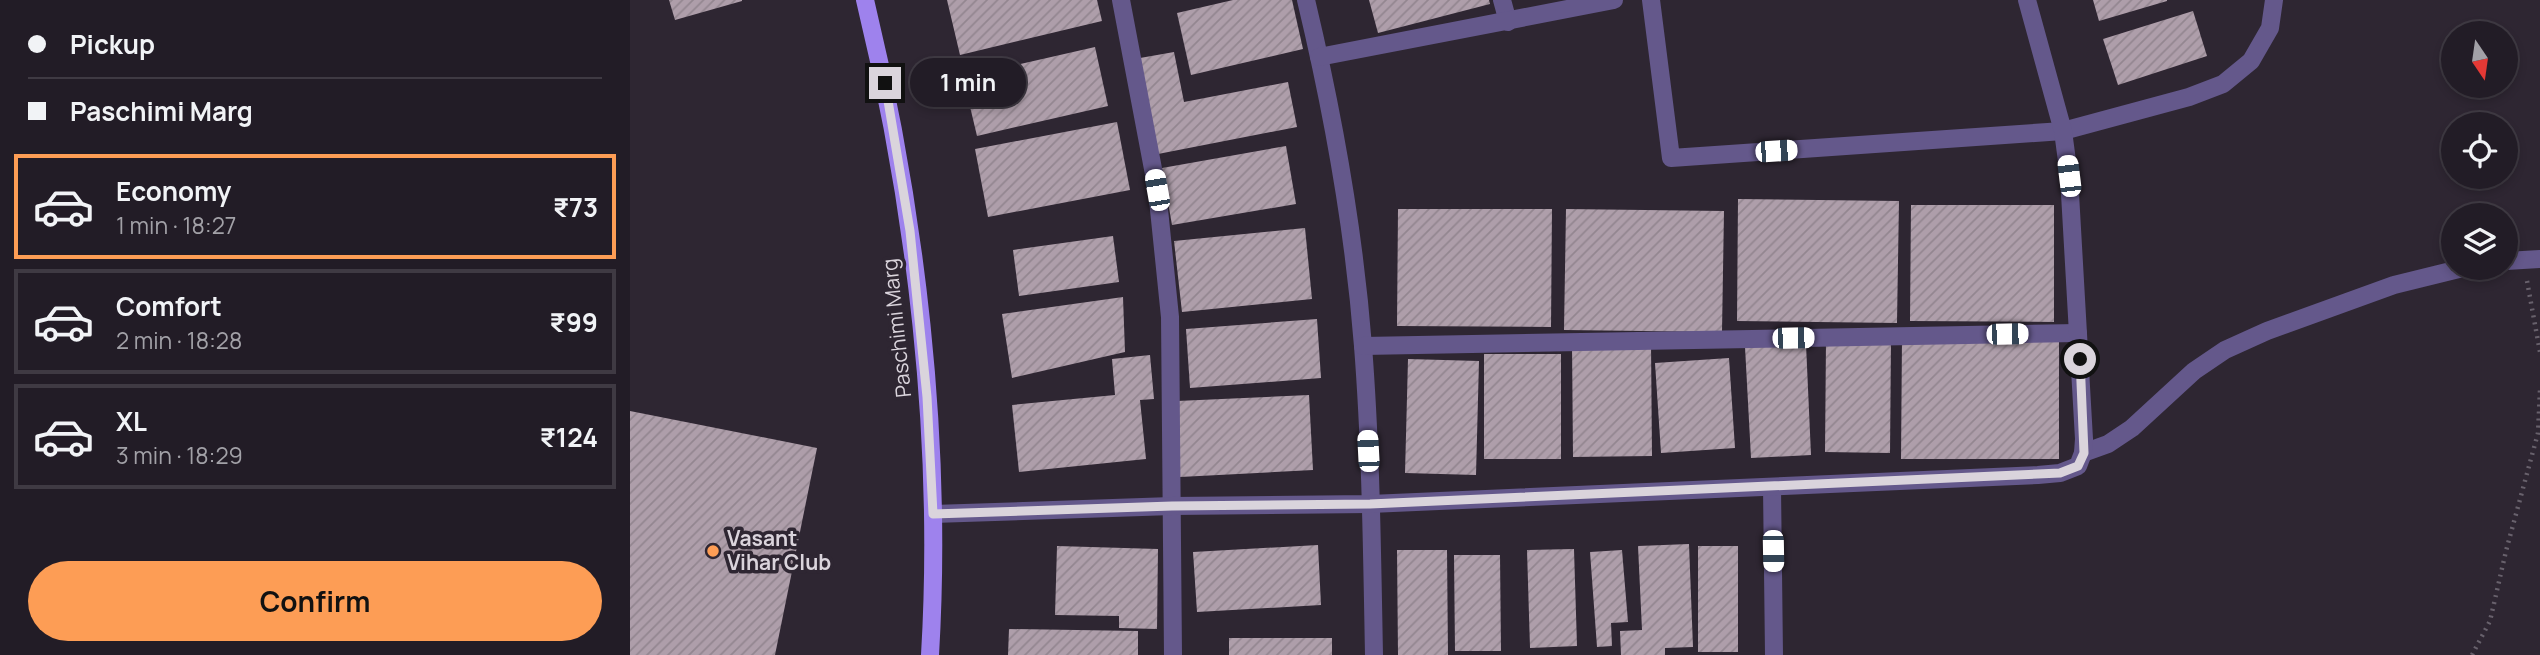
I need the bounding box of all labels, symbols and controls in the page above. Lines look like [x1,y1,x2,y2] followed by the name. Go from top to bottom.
[2441,21,2518,98] north arrow
[2441,21,2518,280] map controls
[70,26,155,62] text: Pickup
[910,58,1025,108] callout: 1 min
[940,66,996,98] text: 1 min
[869,67,901,99] route end
[70,93,253,129] text: Paschimi Marg
[2441,112,2518,189] button: locate
[1755,139,1798,163] car
[2057,154,2082,198] car
[1144,167,1171,213] car
[116,173,231,209] text: Economy
[32,175,95,238] icon: car
[553,189,598,225] text: ₹73
[2441,203,2518,280] button: layers
[116,209,236,241] text: 1 min · 18:27
[875,257,917,399] street label: Paschimi Marg
[116,288,222,324] text: Comfort
[32,290,95,353] icon: car
[550,304,598,340] text: ₹99
[1986,323,2029,345] car
[116,324,242,356] text: 2 min · 18:28
[1772,327,1815,349] car
[2064,343,2096,375] route start
[116,403,147,439] text: XL
[32,405,95,468] icon: car
[540,419,598,455] text: ₹124
[1357,429,1380,473] car
[116,439,243,471] text: 3 min · 18:29
[727,524,831,576] place label: Vasant Vihar Club
[1763,530,1784,572] car
[705,543,721,559] marker: Vasant Vihar Club
[28,561,602,641] button: Confirm

